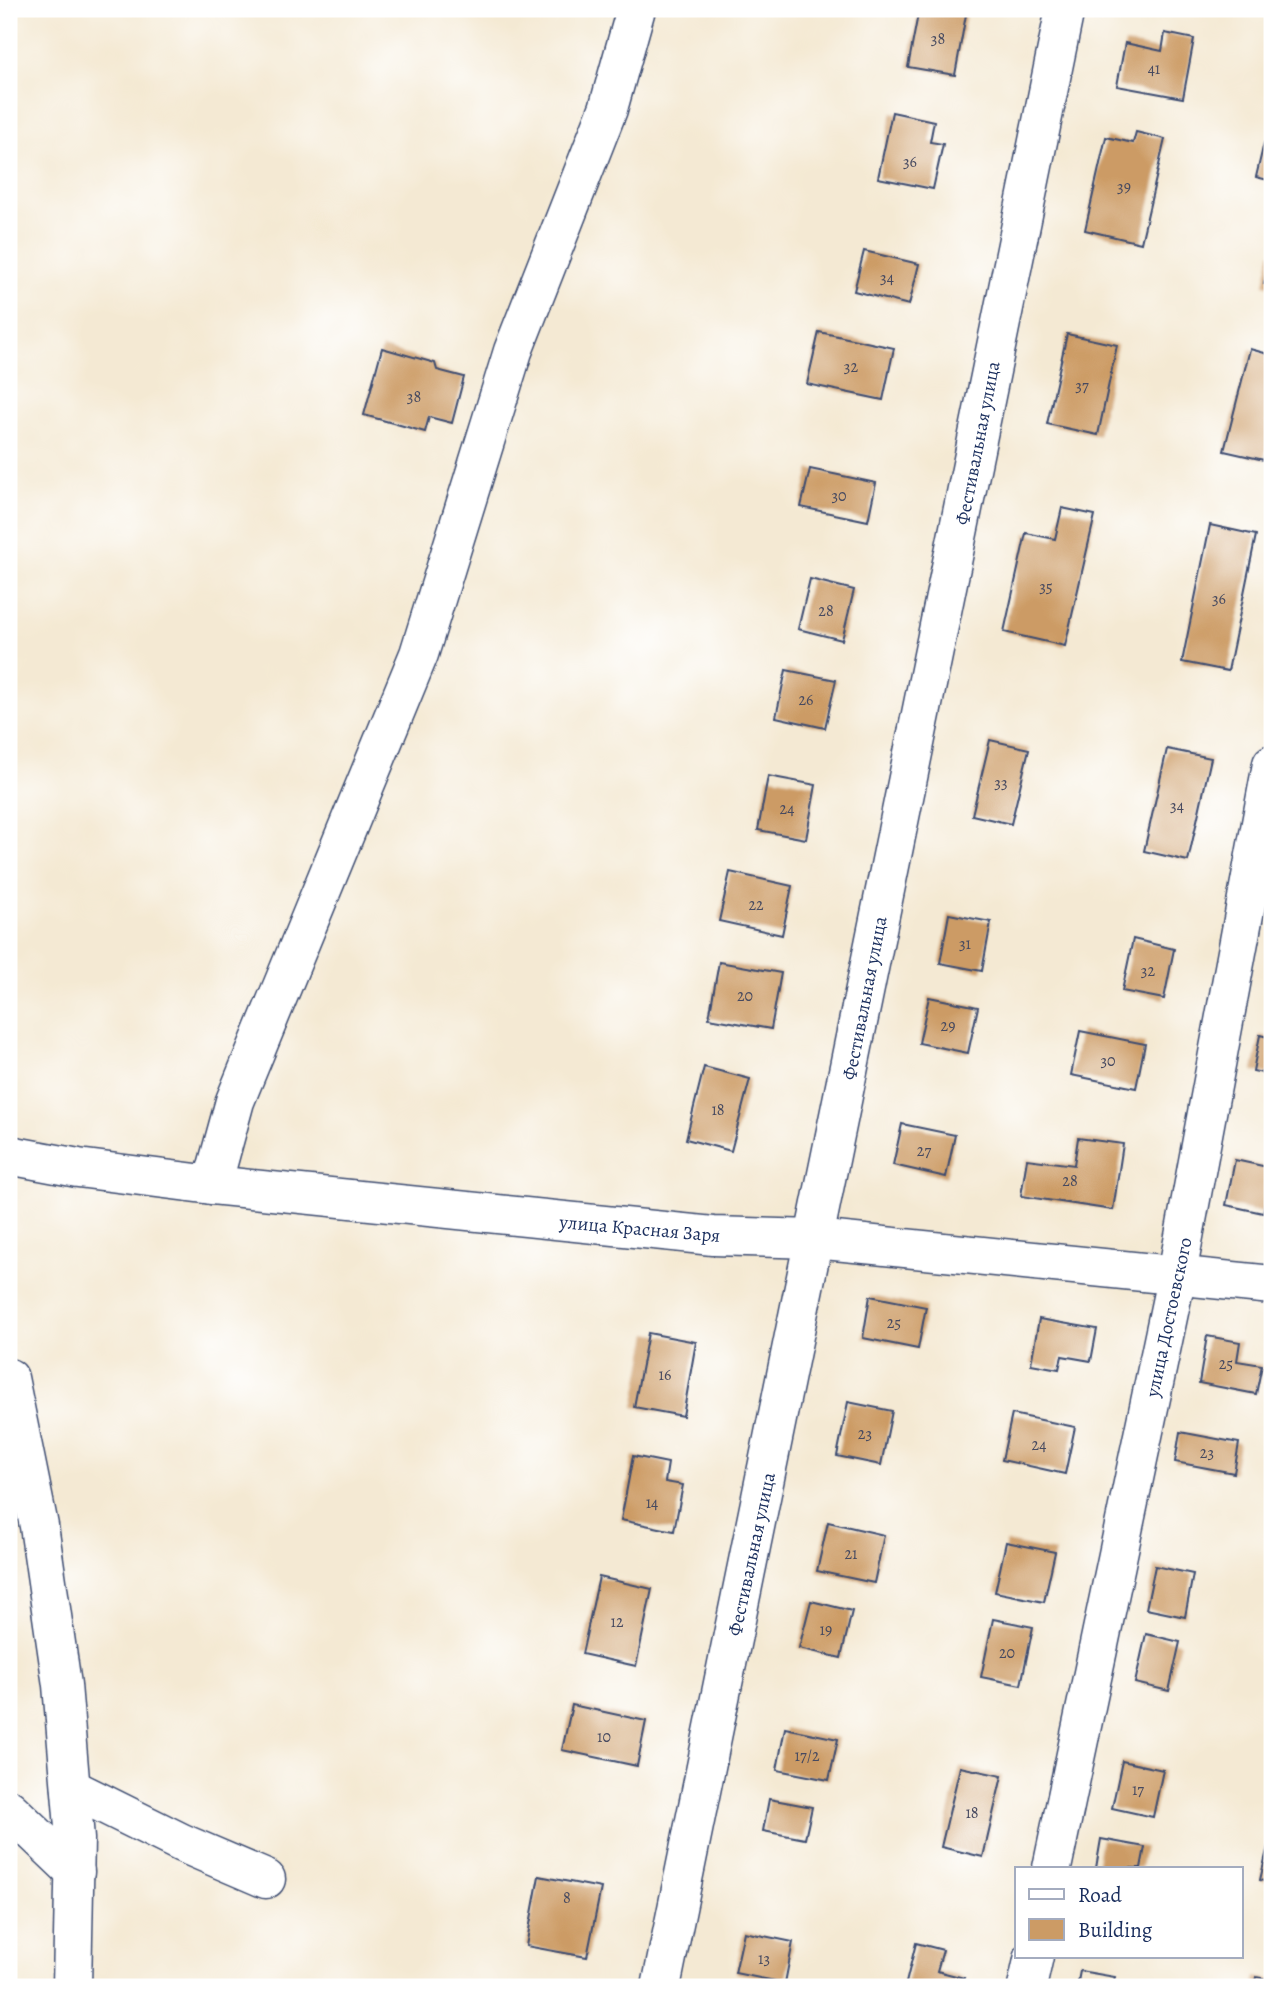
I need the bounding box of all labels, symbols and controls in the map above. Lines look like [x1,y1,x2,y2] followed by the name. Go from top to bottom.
[931,28,945,50] house number: 38
[1148,58,1161,80] house number: 41
[903,151,917,173] house number: 36
[1117,176,1131,198] house number: 39
[880,267,894,289] house number: 34
[844,356,859,378] house number: 32
[949,359,1007,527] street label: Фестивальная улица
[1075,375,1089,397] house number: 37
[407,386,421,408] house number: 38
[831,485,847,507] house number: 30
[1039,576,1053,598] house number: 35
[1212,588,1226,610] house number: 36
[818,600,834,622] house number: 28
[799,689,814,711] house number: 26
[994,772,1008,794] house number: 33
[1170,795,1184,817] house number: 34
[780,798,794,820] house number: 24
[748,894,764,916] house number: 22
[836,914,894,1082] street label: Фестивальная улица
[959,933,972,955] house number: 31
[1141,960,1156,982] house number: 32
[737,985,753,1007] house number: 20
[941,1015,955,1037] house number: 29
[1100,1050,1116,1072] house number: 30
[711,1099,725,1121] house number: 18
[917,1140,931,1162] house number: 27
[1062,1170,1078,1192] house number: 28
[557,1209,721,1249] street label: улица Красная Заря
[1139,1235,1199,1401] street label: улица Достоевского
[887,1312,901,1334] house number: 25
[1219,1353,1233,1375] house number: 25
[659,1364,671,1386] house number: 16
[858,1423,872,1445] house number: 23
[1032,1434,1046,1456] house number: 24
[1200,1442,1214,1464] house number: 23
[722,1470,782,1638] street label: Фестивальная улица
[646,1492,658,1514] house number: 14
[844,1543,858,1565] house number: 21
[610,1611,624,1633] house number: 12
[820,1619,832,1641] house number: 19
[999,1642,1015,1664] house number: 20
[597,1726,611,1748] house number: 10
[794,1745,820,1767] house number: 17/2
[1132,1779,1144,1801] house number: 17
[965,1802,979,1824] house number: 18
[1015,1867,1242,1958] legend
[1078,1881,1122,1909] text: Road
[563,1887,571,1909] house number: 8
[1078,1916,1153,1944] text: Building
[758,1948,770,1970] house number: 13

